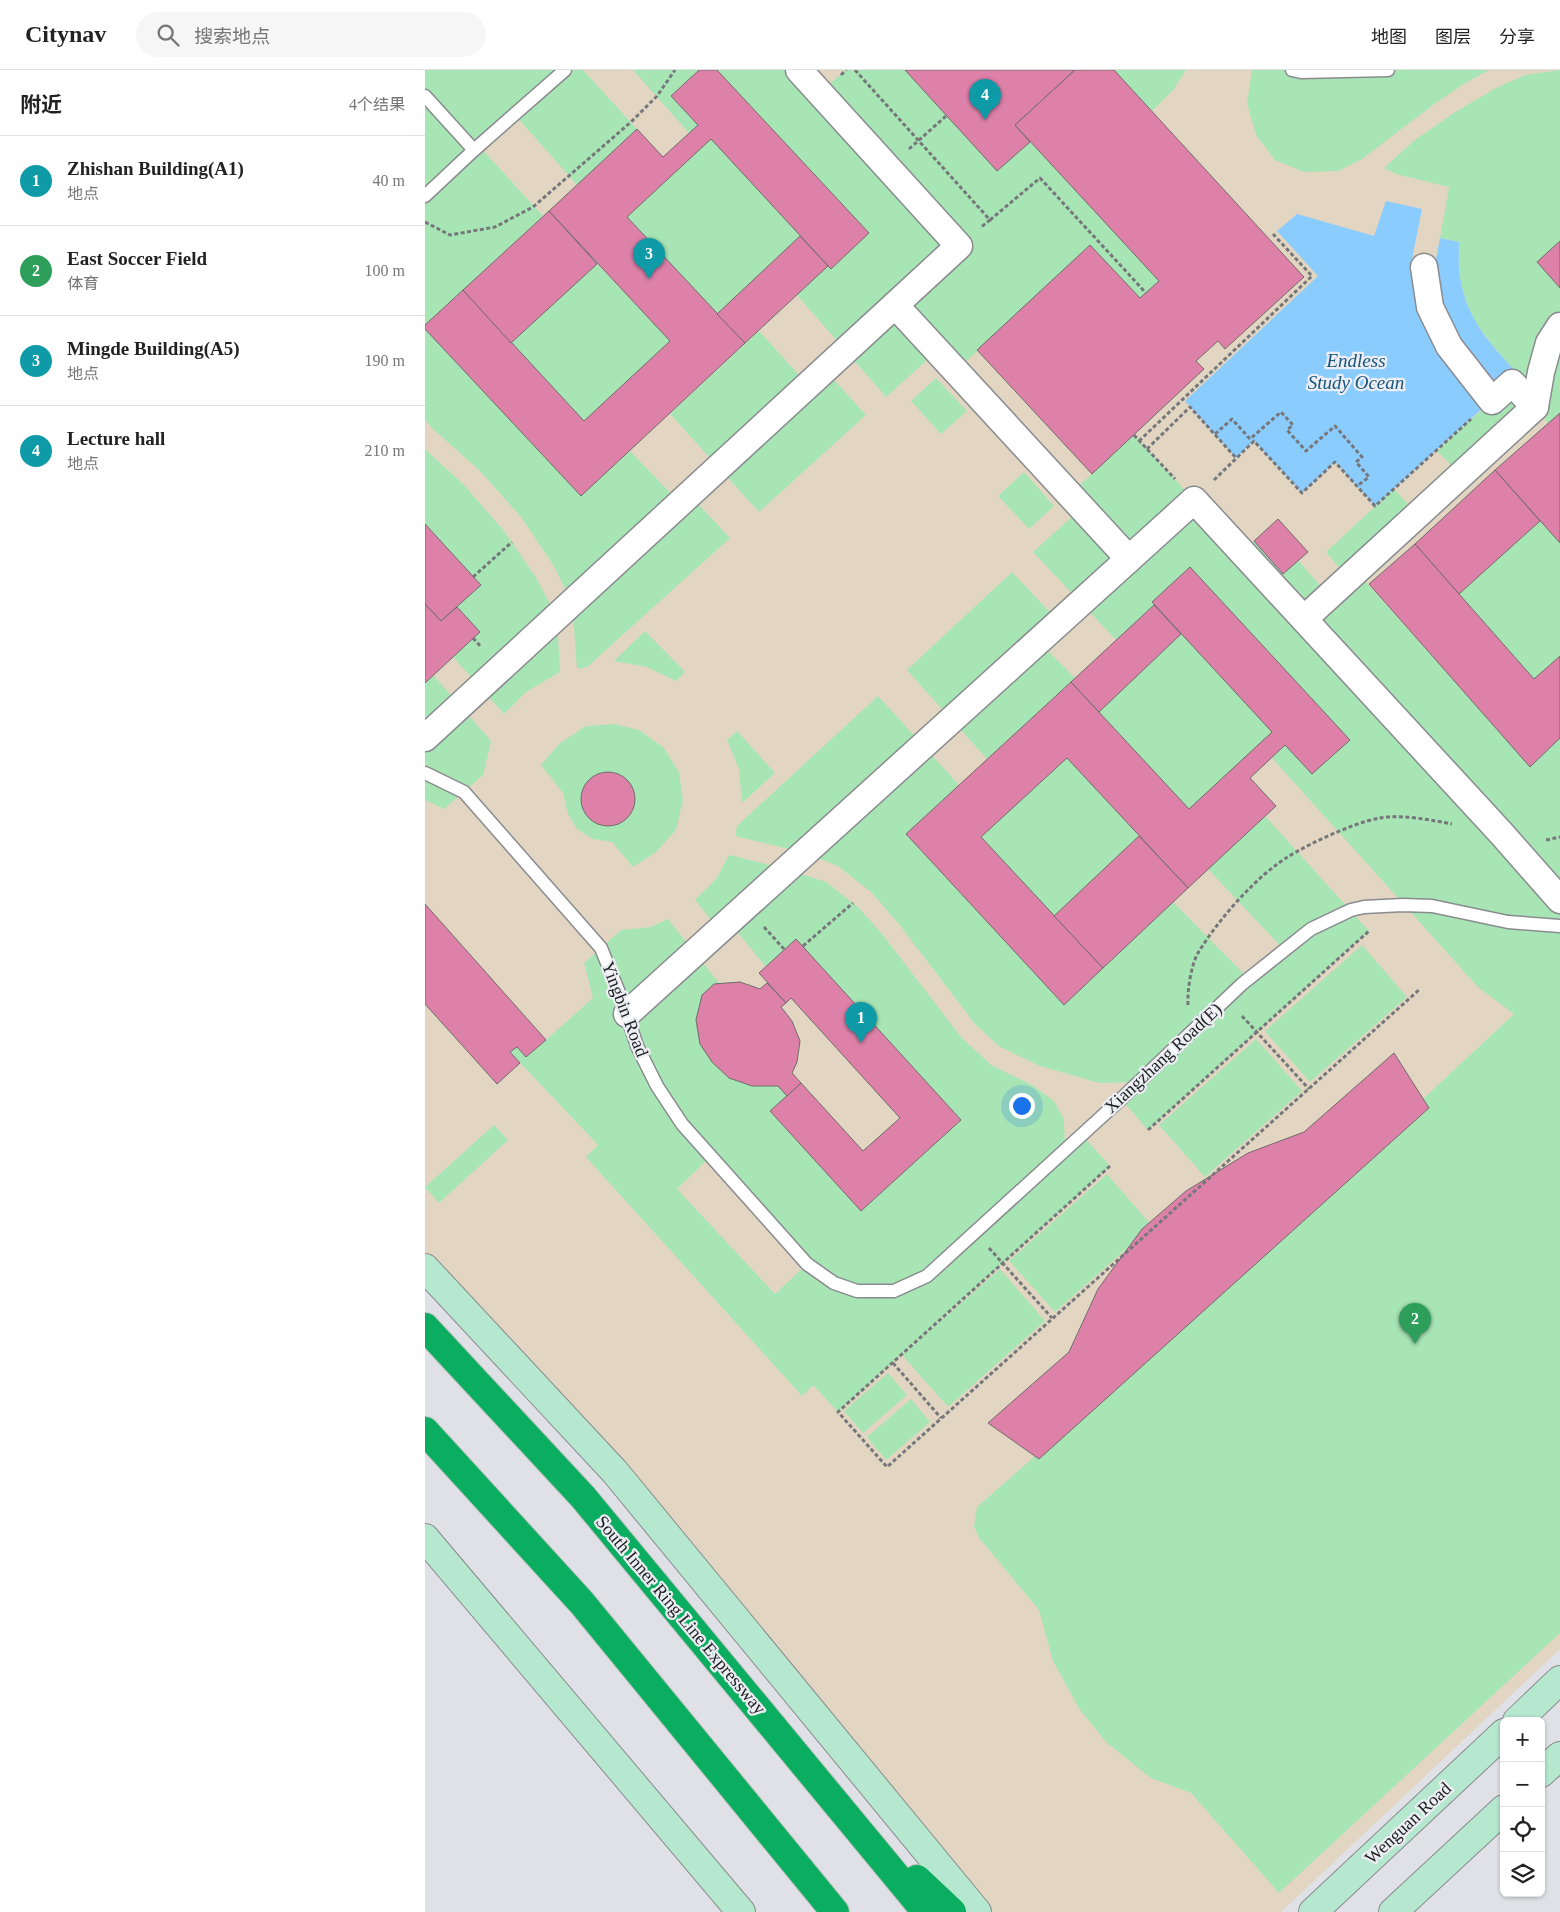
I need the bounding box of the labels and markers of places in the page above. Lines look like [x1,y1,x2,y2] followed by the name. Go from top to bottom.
[969,79,1001,120] pin: 4
[633,238,665,279] pin: 3
[845,1002,877,1043] pin: 1
[1399,1303,1431,1344] pin: 2

